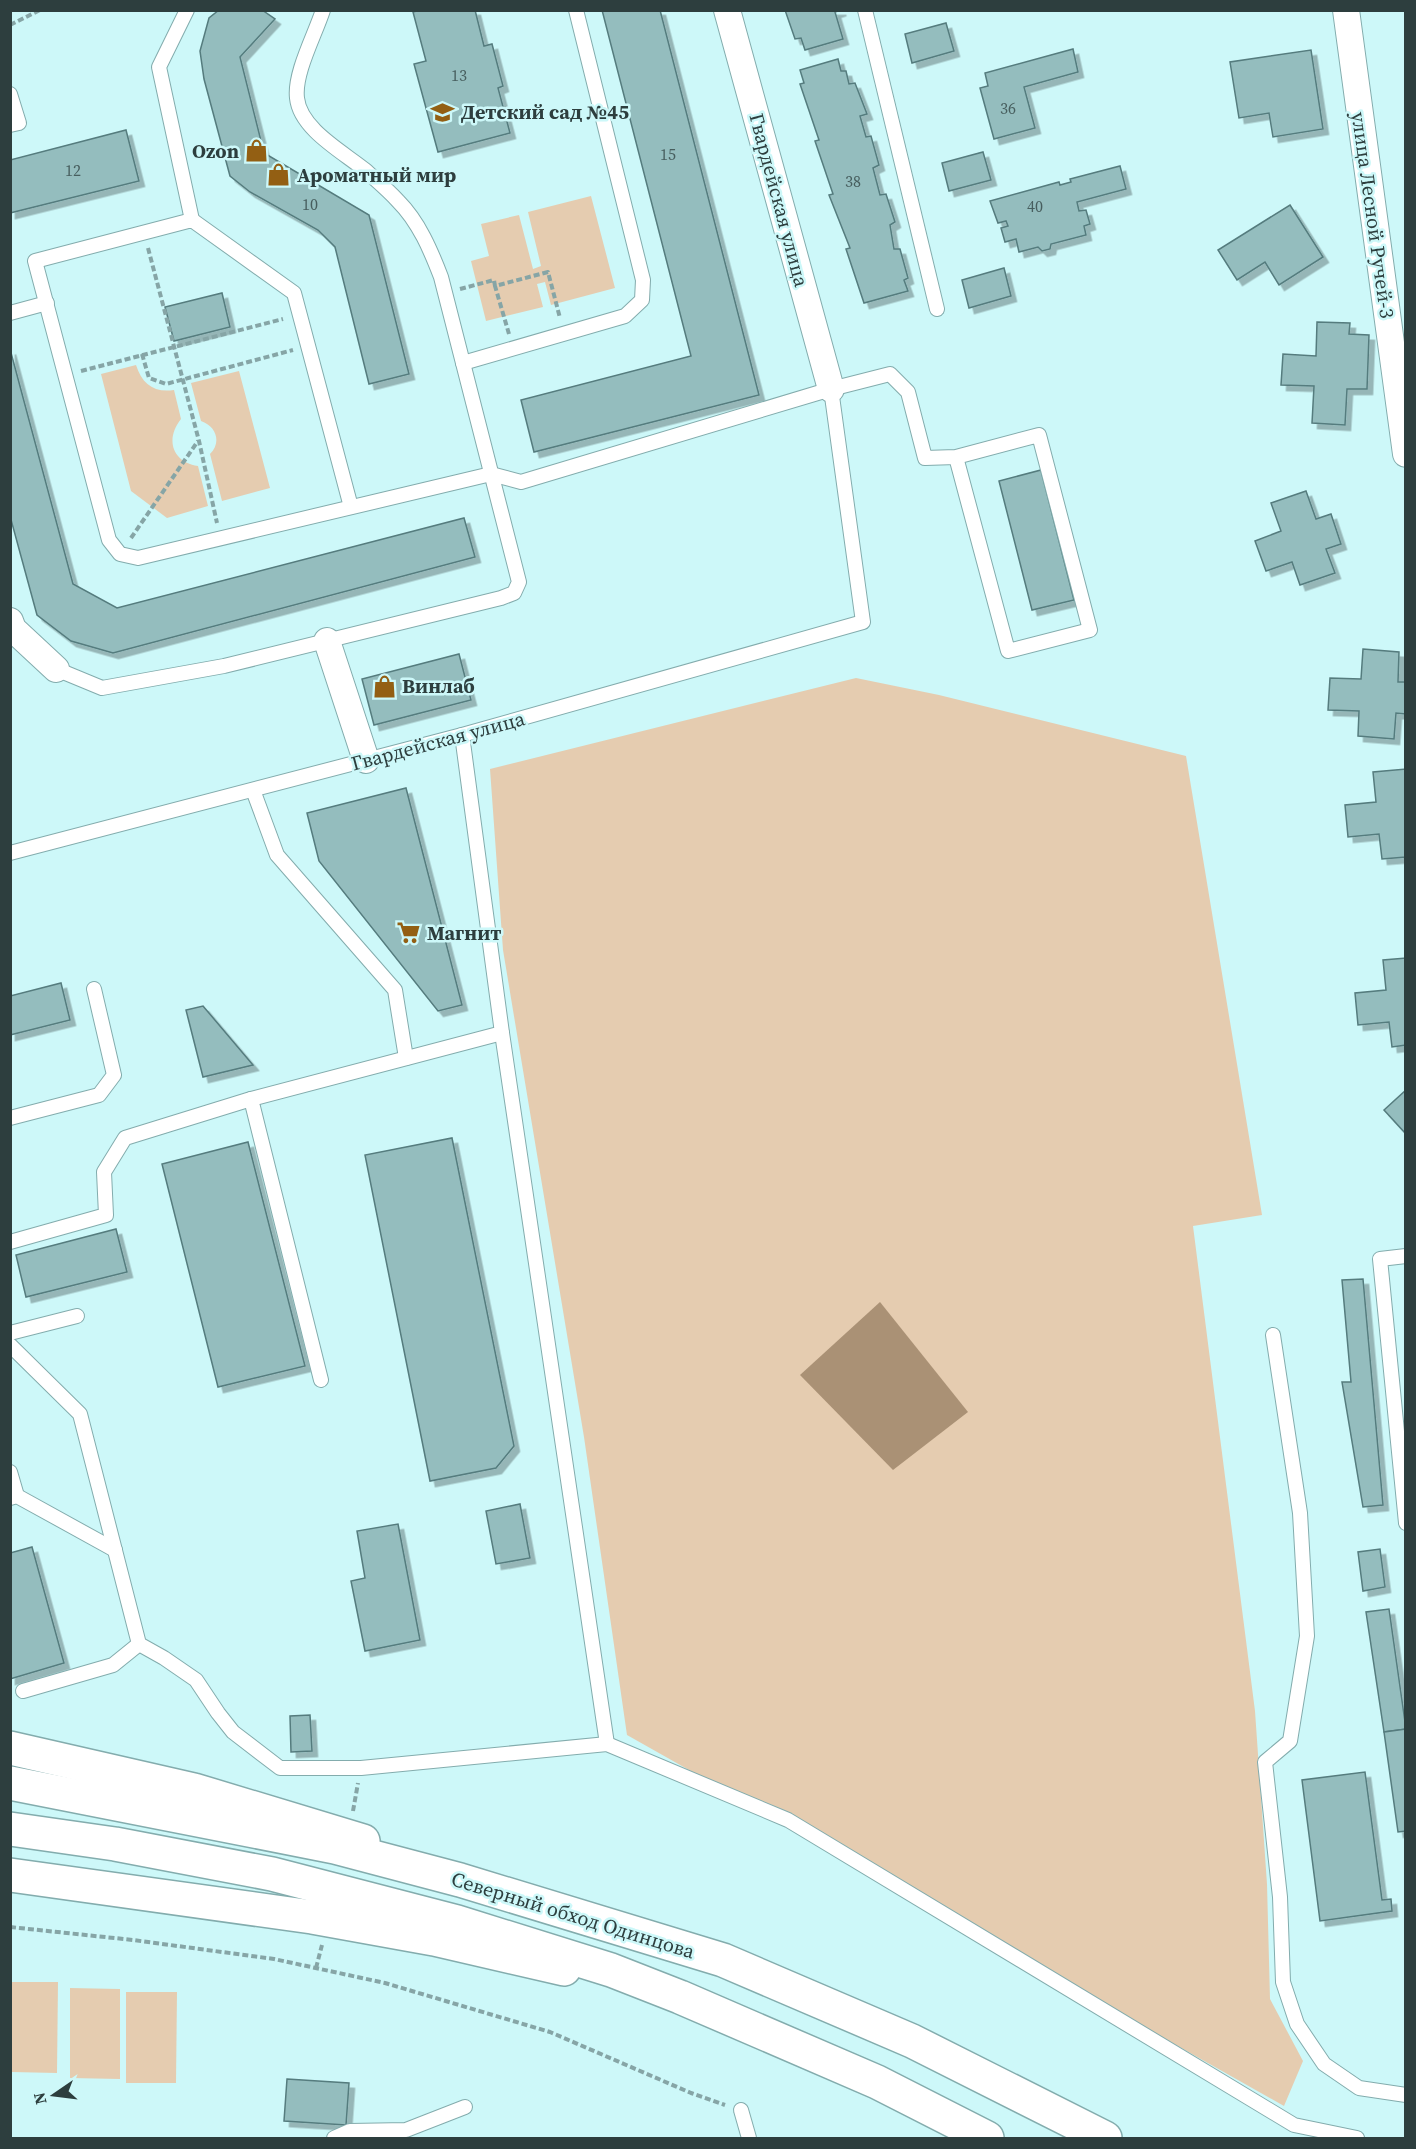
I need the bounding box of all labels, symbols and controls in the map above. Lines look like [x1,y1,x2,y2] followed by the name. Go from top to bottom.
[451,64,467,86] house number: 13
[1000,97,1016,119] house number: 36
[461,98,629,126] place label: Детский сад №45
[430,99,456,125] school or university icon: Детский сад №45
[742,110,816,291] street label: Гвардейская улица
[1345,110,1401,320] street label: улица Лесной Ручей-3
[192,137,239,165] place label: Ozon
[244,138,270,164] shop icon: Ozon
[660,143,676,165] house number: 15
[65,159,81,181] house number: 12
[297,161,456,189] place label: Ароматный мир
[266,162,292,188] shop icon: Ароматный мир
[845,170,861,192] house number: 38
[302,193,318,215] house number: 10
[1027,195,1043,217] house number: 40
[402,672,475,700] place label: Винлаб
[371,673,397,699] shop icon: Винлаб
[348,704,529,778] street label: Гвардейская улица
[427,919,501,947] place label: Магнит
[396,920,422,946] supermarket icon: Магнит
[448,1865,699,1966] street label: Северный обход Одинцова
[24,2065,84,2125] north arrow
[27,2090,52,2107] text: N

